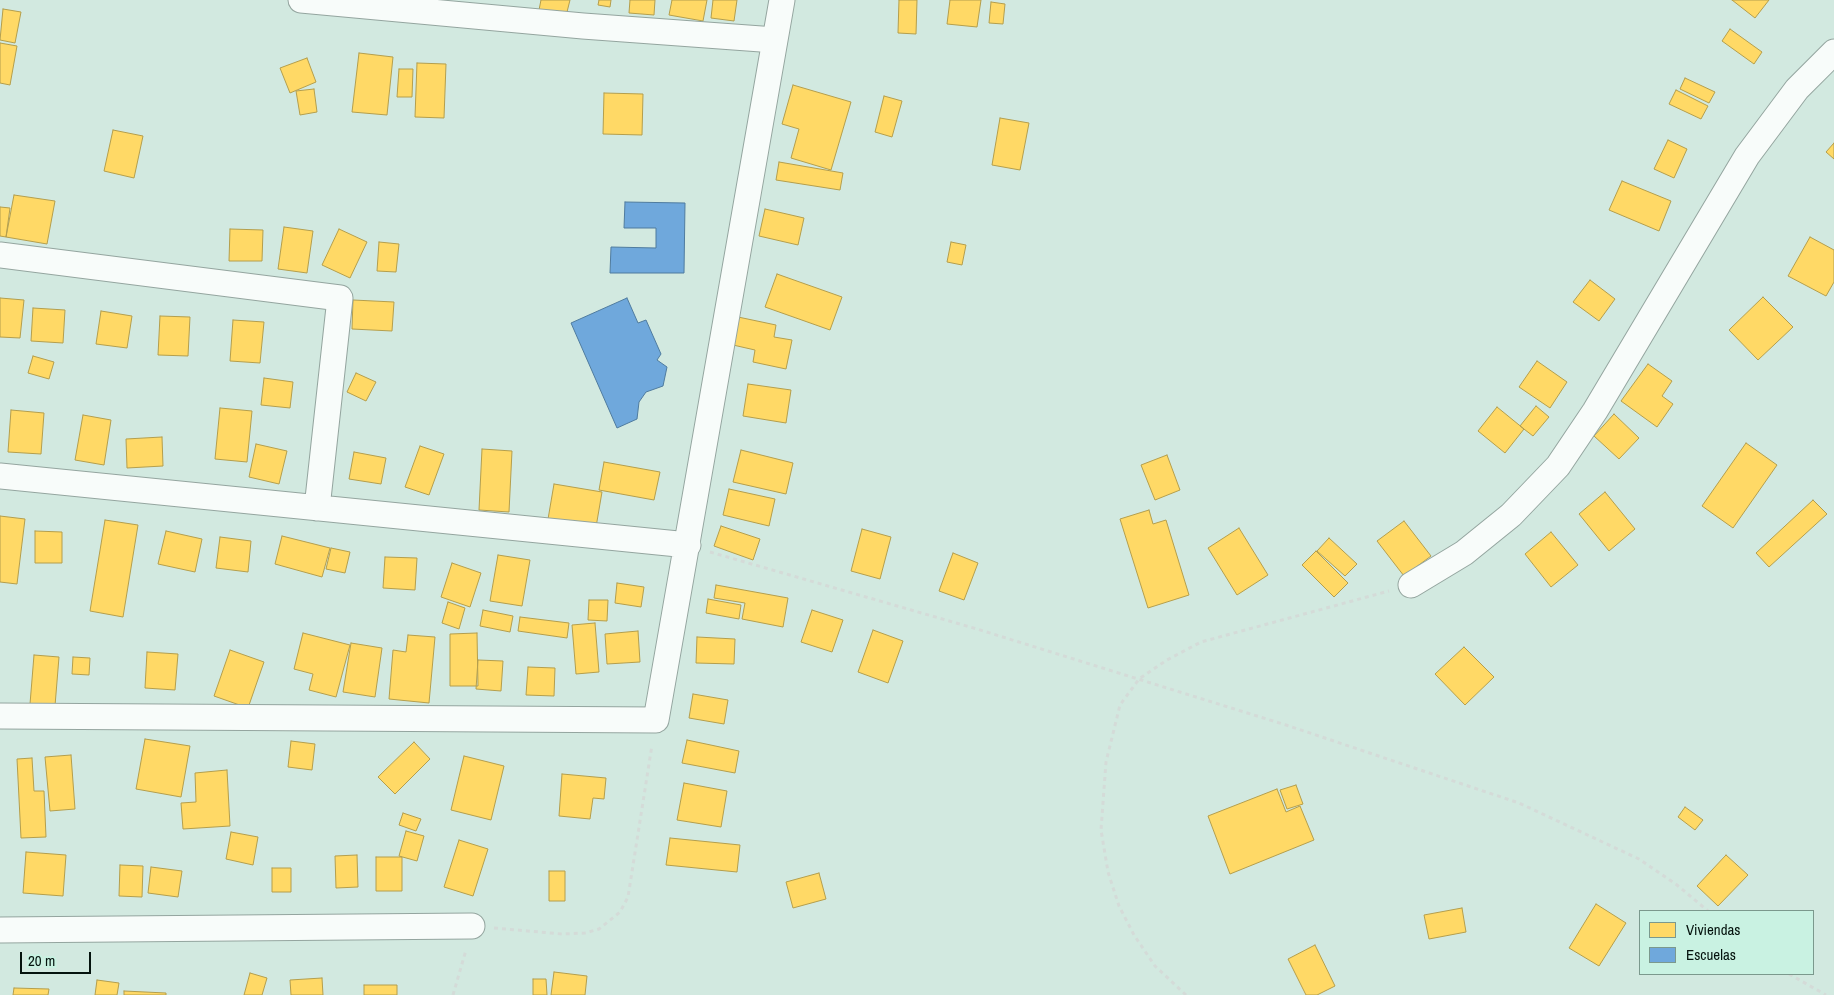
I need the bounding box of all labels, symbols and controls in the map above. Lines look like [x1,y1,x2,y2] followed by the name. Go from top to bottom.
[1639,910,1814,975] legend
[1686,919,1741,940] text: Viviendas
[22,942,94,974] scale bar
[1686,944,1736,965] text: Escuelas
[28,950,55,971] text: 20 m

